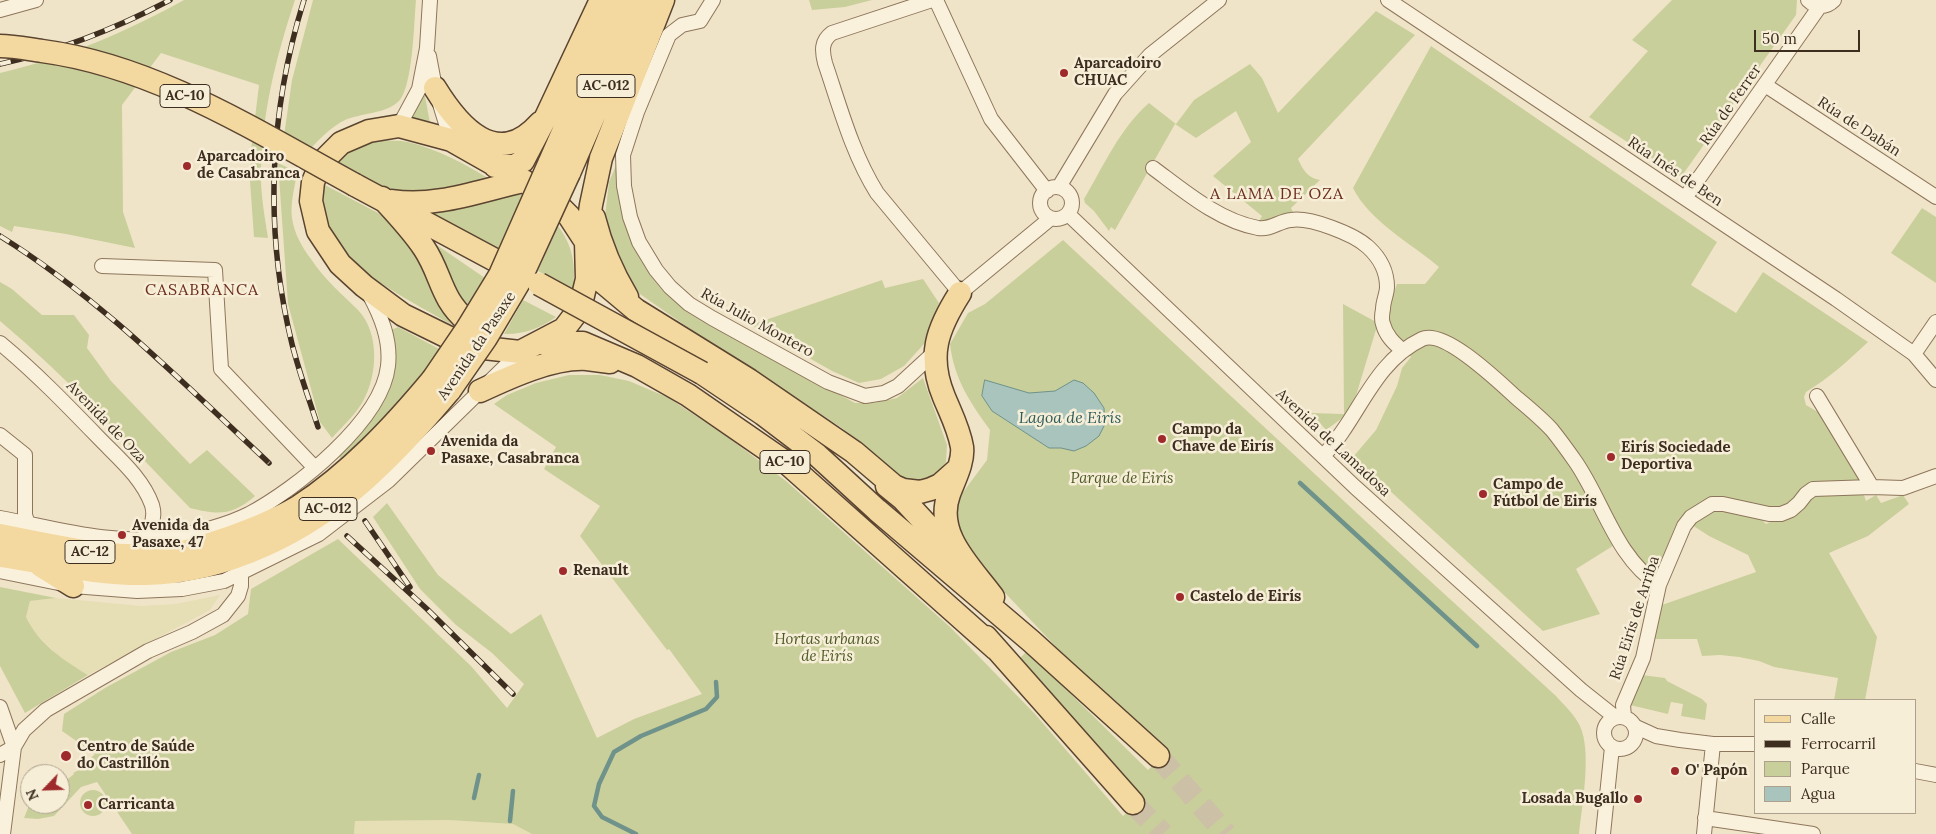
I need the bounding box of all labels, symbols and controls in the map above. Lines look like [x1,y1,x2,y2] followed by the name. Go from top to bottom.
[1756,20,1862,52] scale bar
[1762,29,1797,48] text: 50 m
[1074,55,1161,90] place label: Aparcadoiro CHUAC
[1696,61,1766,149] street label: Rúa de Ferrer
[1058,67,1070,79] marker: Aparcadoiro CHUAC
[577,74,635,98] road number: AC-012
[160,84,210,108] road number: AC-10
[1814,93,1904,161] street label: Rúa de Dabán
[1624,134,1726,210] street label: Rúa Inés de Ben
[197,148,300,183] place label: Aparcadoiro de Casabranca
[181,160,193,172] marker: Aparcadoiro de Casabranca
[1208,184,1346,204] district label: A LAMA DE OZA
[144,280,260,300] district label: CASABRANCA
[697,285,817,361] street label: Rúa Julio Montero
[434,288,520,404] street label: Avenida da Pasaxe
[62,377,150,467] street label: Avenida de Oza
[1272,385,1394,501] street label: Avenida de Lamadosa
[1019,408,1121,428] water label: Lagoa de Eirís
[1172,421,1274,456] place label: Campo da Chave de Eirís
[441,433,579,468] place label: Avenida da Pasaxe, Casabranca
[1156,433,1168,445] marker: Campo da Chave de Eirís
[1621,439,1731,474] place label: Eirís Sociedade Deportiva
[425,445,437,457] marker: Avenida da Pasaxe, Casabranca
[760,451,810,474] road number: AC-10
[1605,451,1617,463] marker: Eirís Sociedade Deportiva
[1070,470,1174,488] park label: Parque de Eirís
[1493,476,1597,511] place label: Campo de Fútbol de Eirís
[1477,488,1489,500] marker: Campo de Fútbol de Eirís
[299,498,357,520] road number: AC-012
[132,517,209,552] place label: Avenida da Pasaxe, 47
[116,529,128,541] marker: Avenida da Pasaxe, 47
[65,540,115,564] road number: AC-12
[1606,554,1664,682] street label: Rúa Eirís de Arriba
[573,562,629,580] place label: Renault
[557,565,569,577] marker: Renault
[1190,588,1301,606] place label: Castelo de Eirís
[1174,591,1186,603] marker: Castelo de Eirís
[774,631,880,666] park label: Hortas urbanas de Eirís
[1754,699,1916,814] legend
[1801,709,1836,728] text: Calle
[1801,734,1876,753] text: Ferrocarril
[77,738,195,773] place label: Centro de Saúde do Castrillón
[59,749,73,763] marker: Centro de Saúde do Castrillón
[1801,759,1850,778] text: Parque
[1685,762,1748,780] place label: O' Papón
[20,764,70,814] north arrow
[1669,765,1681,777] marker: O' Papón
[1801,784,1835,803] text: Agua
[22,786,43,803] text: N
[1522,790,1628,808] place label: Losada Bugallo
[1632,793,1644,805] marker: Losada Bugallo
[98,796,175,814] place label: Carricanta
[82,799,94,811] marker: Carricanta

